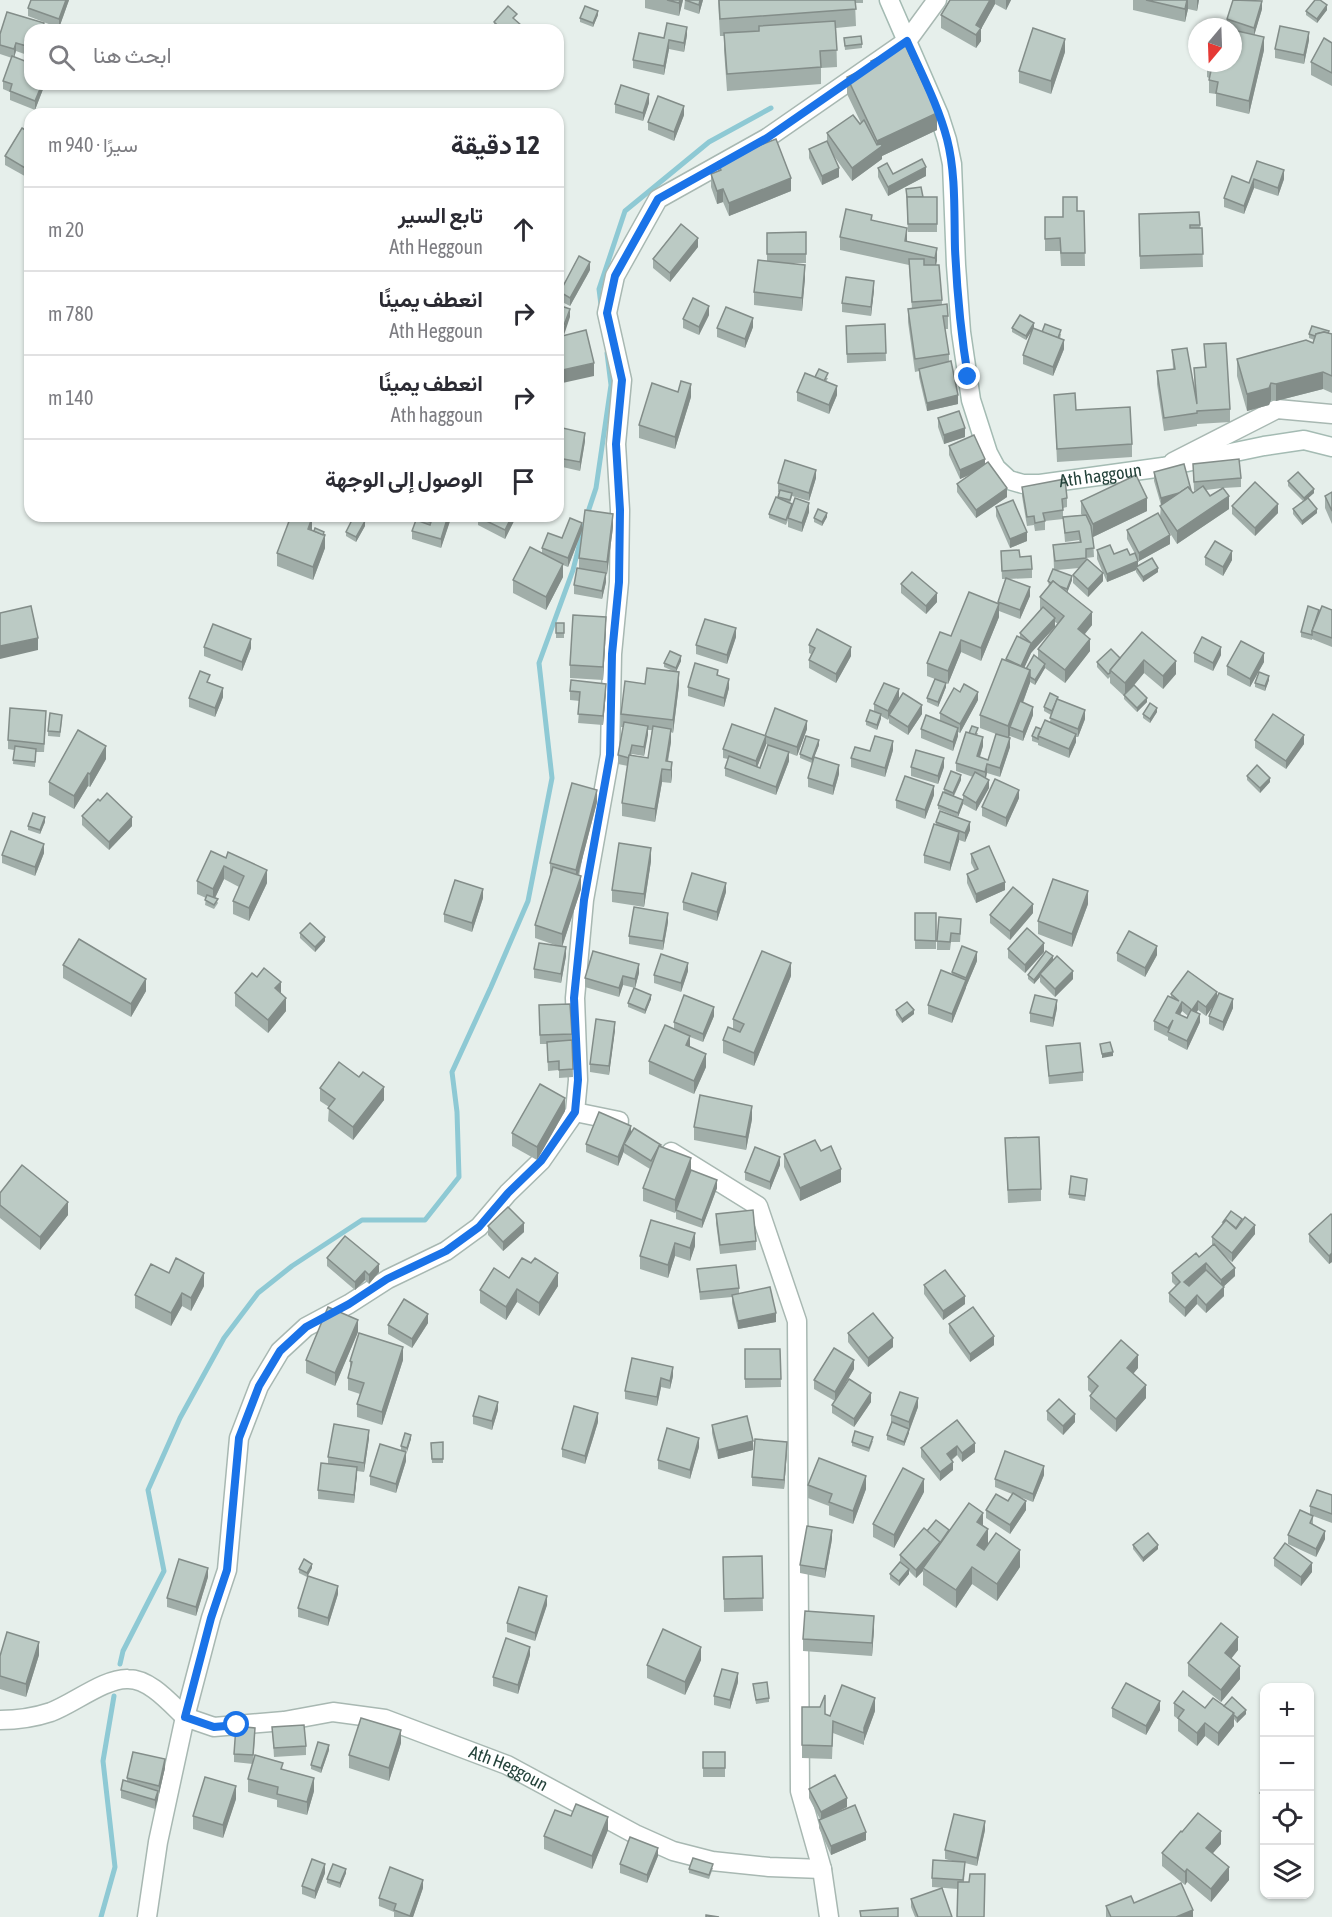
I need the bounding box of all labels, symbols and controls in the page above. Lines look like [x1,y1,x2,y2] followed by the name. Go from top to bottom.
[1188,18,1242,72] north arrow
[24,24,564,90] search box
[45,41,78,74] icon: search
[93,42,172,68] text: ابحث هنا
[451,130,540,160] text: 12 دقيقة
[48,133,138,156] text: سيرًا · 940 m
[398,202,483,228] text: تابع السير
[507,213,540,246] icon: ahead
[48,218,84,241] text: 20 m
[389,235,483,258] text: Ath Heggoun
[379,286,483,312] text: انعطف يمينًا
[507,297,540,330] icon: right
[48,302,93,325] text: 780 m
[389,319,483,342] text: Ath Heggoun
[954,363,980,389] route end
[379,370,483,396] text: انعطف يمينًا
[507,381,540,414] icon: right
[48,386,93,409] text: 140 m
[391,403,483,426] text: Ath haggoun
[1058,459,1143,491] street label: Ath haggoun
[507,465,540,498] icon: arrive
[325,466,483,492] text: الوصول إلى الوجهة
[1260,1683,1314,1899] map controls
[1260,1683,1314,1737] button: +
[223,1711,249,1737] route start
[1260,1737,1314,1791] button: −
[466,1741,552,1795] street label: Ath Heggoun
[1260,1791,1314,1845] button: locate
[1260,1845,1314,1899] button: layers

